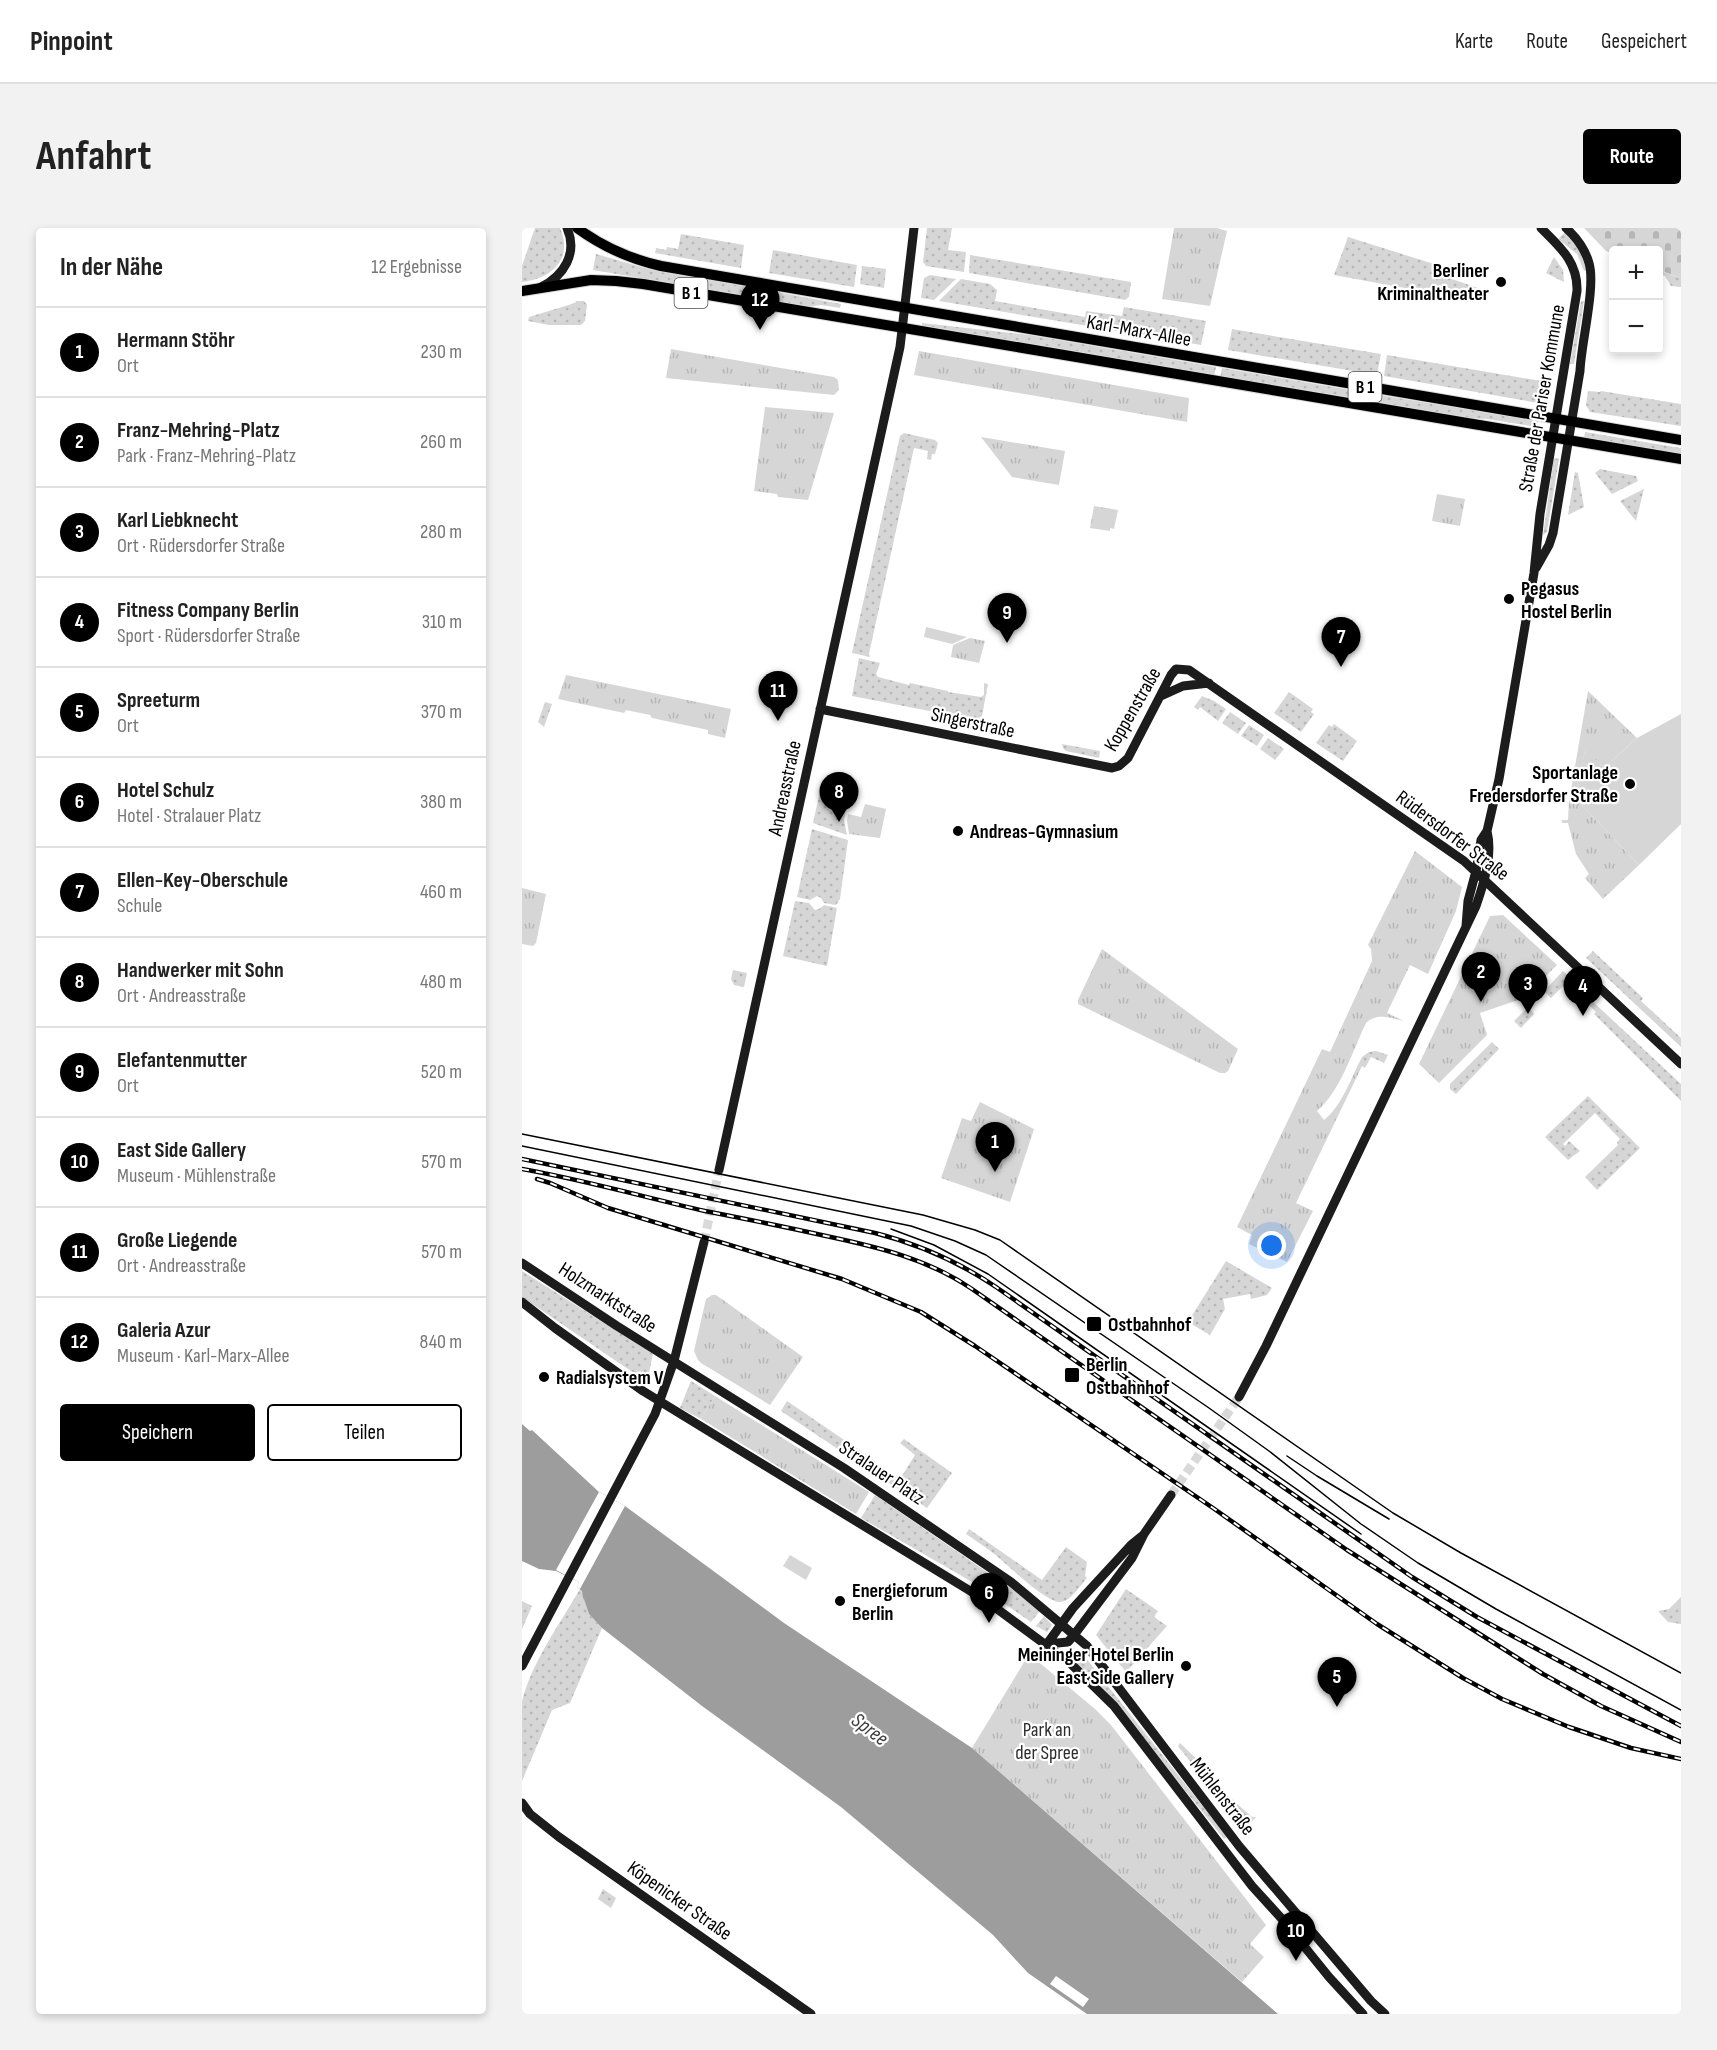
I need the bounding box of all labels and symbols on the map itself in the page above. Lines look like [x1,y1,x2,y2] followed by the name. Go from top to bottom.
[1377,259,1489,306] place label: Berliner Kriminaltheater
[1494,275,1508,289] marker: Berliner Kriminaltheater
[674,278,708,308] road number: B 1
[740,280,780,330] pin: 12
[1514,303,1570,494] street label: Straße der Pariser Kommune
[1085,310,1193,352] street label: Karl-Marx-Allee
[1348,372,1382,402] road number: B 1
[1521,577,1612,624] place label: Pegasus Hostel Berlin
[1502,592,1516,606] marker: Pegasus Hostel Berlin
[988,594,1026,643] pin: 9
[1322,618,1360,667] pin: 7
[1099,663,1167,756] street label: Koppenstraße
[758,672,798,721] pin: 11
[929,702,1017,744] street label: Singerstraße
[763,738,807,839] street label: Andreasstraße
[1469,761,1618,808] place label: Sportanlage Fredersdorfer Straße
[820,772,858,822] pin: 8
[1623,777,1637,791] marker: Sportanlage Fredersdorfer Straße
[1391,785,1514,886] street label: Rüdersdorfer Straße
[969,820,1118,844] place label: Andreas-Gymnasium
[951,824,965,838] marker: Andreas-Gymnasium
[1462,952,1500,1002] pin: 2
[1508,964,1548,1014] pin: 3
[1564,966,1602,1016] pin: 4
[976,1122,1014,1172] pin: 1
[1257,1231,1286,1260] your location
[554,1257,661,1338] street label: Holzmarktstraße
[1108,1313,1192,1337] place label: Ostbahnhof
[1085,1315,1103,1333] marker: Ostbahnhof
[1086,1353,1170,1400] place label: Berlin Ostbahnhof
[556,1366,664,1390] place label: Radialsystem V
[1063,1366,1081,1384] marker: Berlin Ostbahnhof
[537,1370,551,1384] marker: Radialsystem V
[834,1436,929,1510] street label: Stralauer Platz
[970,1574,1008,1623] pin: 6
[852,1579,948,1626] place label: Energieforum Berlin
[833,1594,847,1608] marker: Energieforum Berlin
[1018,1643,1175,1690] place label: Meininger Hotel Berlin East Side Gallery
[1318,1658,1356,1707] pin: 5
[1179,1659,1193,1673] marker: Meininger Hotel Berlin East Side Gallery
[847,1708,893,1751] water label: Spree
[1015,1718,1079,1765] park label: Park an der Spree
[1184,1753,1260,1840] street label: Mühlenstraße
[623,1856,736,1946] street label: Köpenicker Straße
[1276,1912,1316,1961] pin: 10

